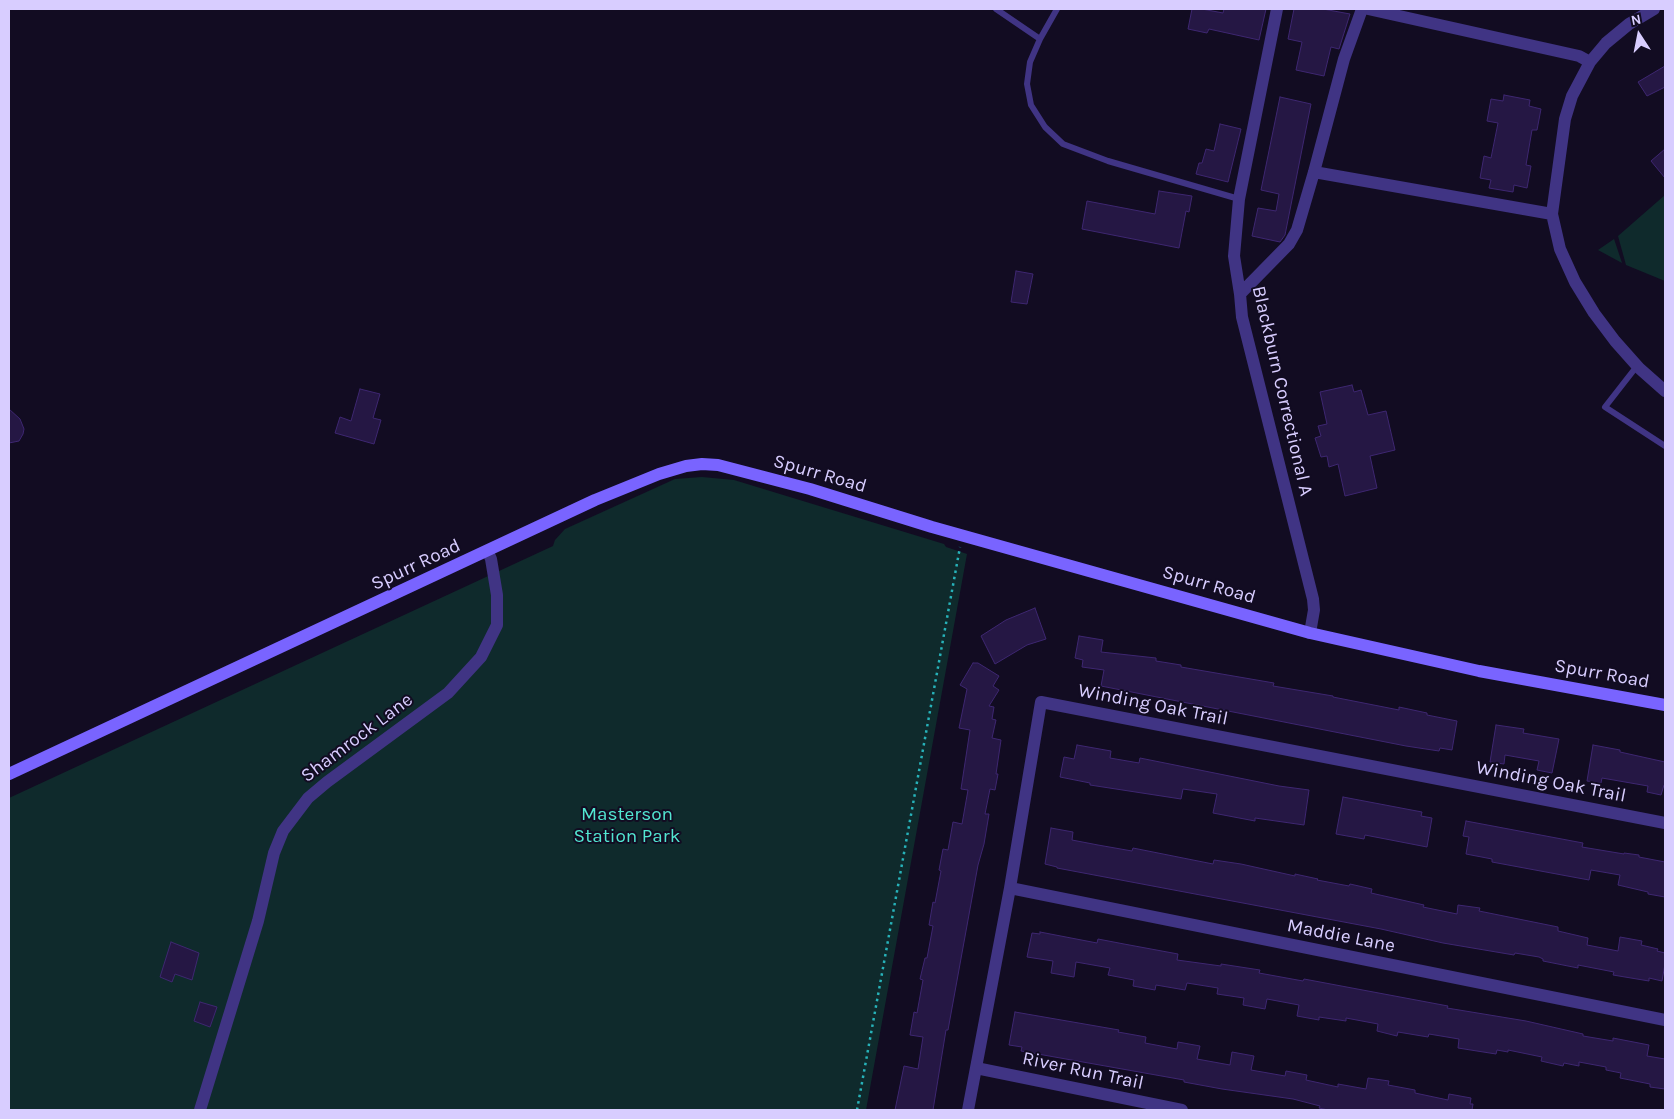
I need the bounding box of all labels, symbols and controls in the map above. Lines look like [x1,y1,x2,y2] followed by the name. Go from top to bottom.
[1614,10,1664,60] north arrow
[1629,10,1643,29] text: N
[1247,284,1317,498] street label: Blackburn Correctional A
[771,450,869,498] street label: Spurr Road
[368,534,464,596] street label: Spurr Road
[1160,561,1258,609] street label: Spurr Road
[1553,654,1651,694] street label: Spurr Road
[1076,679,1230,731] street label: Winding Oak Trail
[297,689,417,787] street label: Shamrock Lane
[1474,756,1628,808] street label: Winding Oak Trail
[574,804,680,848] park label: Masterson Station Park
[1285,914,1397,958] street label: Maddie Lane
[1020,1047,1146,1095] street label: River Run Trail

